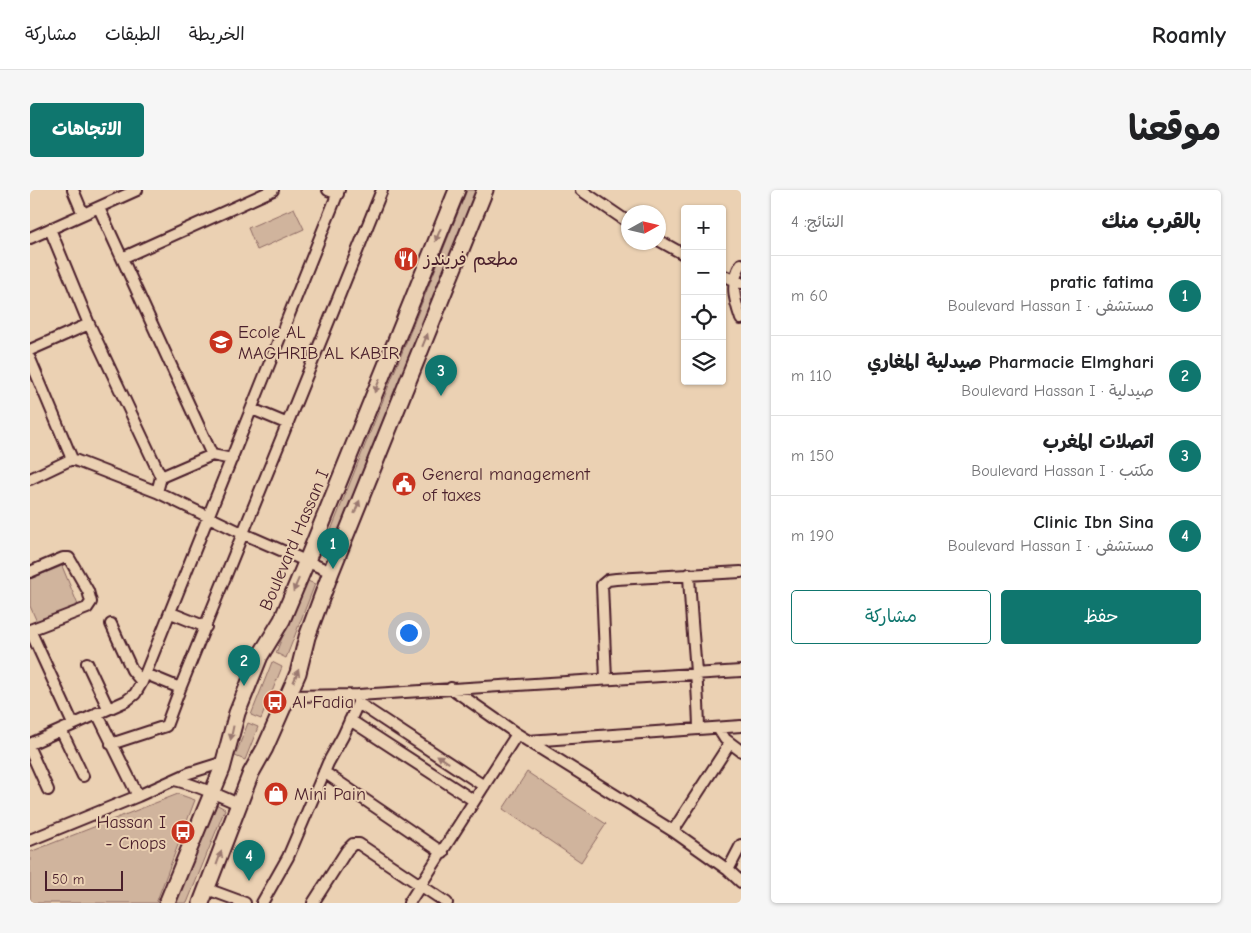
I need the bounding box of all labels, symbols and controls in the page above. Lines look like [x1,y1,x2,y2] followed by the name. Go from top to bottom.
[1152,21,1226,49] text: Roamly
[25,24,77,45] text: مشاركة
[105,24,161,45] text: الطبقات
[189,24,245,45] text: الخريطة
[30,103,144,157] button: الاتجاهات
[1128,108,1221,149] text: موقعنا
[621,205,666,250] north arrow
[681,205,726,385] map controls
[681,205,726,250] button: +
[1101,209,1201,233] text: بالقرب منك
[791,213,844,231] text: النتائج: 4
[434,228,442,242] one-way arrow
[393,246,419,272] restaurant icon: مطعم فريندز
[422,249,518,273] place label: مطعم فريندز
[681,250,726,295] button: −
[1050,271,1154,293] text: pratic fatima
[791,287,828,305] text: 60 m
[1182,287,1188,305] text: 1
[681,295,726,340] button: locate
[948,297,1154,315] text: مستشفى · Boulevard Hassan I
[238,322,400,364] place label: Ecole AL MAGHRIB AL KABIR
[208,329,234,355] school or university icon: Ecole AL MAGHRIB AL KABIR
[421,332,429,347] one-way arrow
[681,340,726,385] button: layers
[867,351,1154,373] text: Pharmacie Elmghari صيدلية المغاري
[425,355,457,396] pin: 3
[791,367,832,385] text: 110 m
[1181,367,1189,385] text: 2
[373,379,381,393] one-way arrow
[961,382,1154,400] text: صيدلية · Boulevard Hassan I
[1043,431,1154,453] text: اتصلات المغرب
[791,447,834,465] text: 150 m
[1181,447,1189,465] text: 3
[971,462,1154,480] text: مكتب · Boulevard Hassan I
[422,464,591,506] place label: General management of taxes
[255,467,334,614] street label: Boulevard Hassan I
[391,471,417,497] public building icon: General management of taxes
[354,500,362,514] one-way arrow
[1033,511,1154,533] text: Clinic Ibn Sina
[791,527,834,545] text: 190 m
[1181,527,1189,545] text: 4
[317,528,349,569] pin: 1
[948,537,1154,555] text: مستشفى · Boulevard Hassan I
[292,578,300,592] one-way arrow
[791,590,991,644] button: مشاركة
[1001,590,1201,644] button: حفظ
[396,620,422,646] your location
[228,645,260,686] pin: 2
[292,668,300,683] one-way arrow
[262,689,288,715] bus stop icon: Al Fadia
[292,692,354,713] place label: Al Fadia
[228,726,236,741] one-way arrow
[437,754,450,764] one-way arrow
[263,781,289,807] shop icon: Mini Pain
[294,784,366,805] place label: Mini Pain
[96,812,166,854] place label: Hassan I - Cnops
[170,819,196,845] bus stop icon: Hassan I - Cnops
[233,840,265,881] pin: 4
[216,850,223,865] one-way arrow
[45,868,122,891] scale bar
[52,871,84,888] text: 50 m

